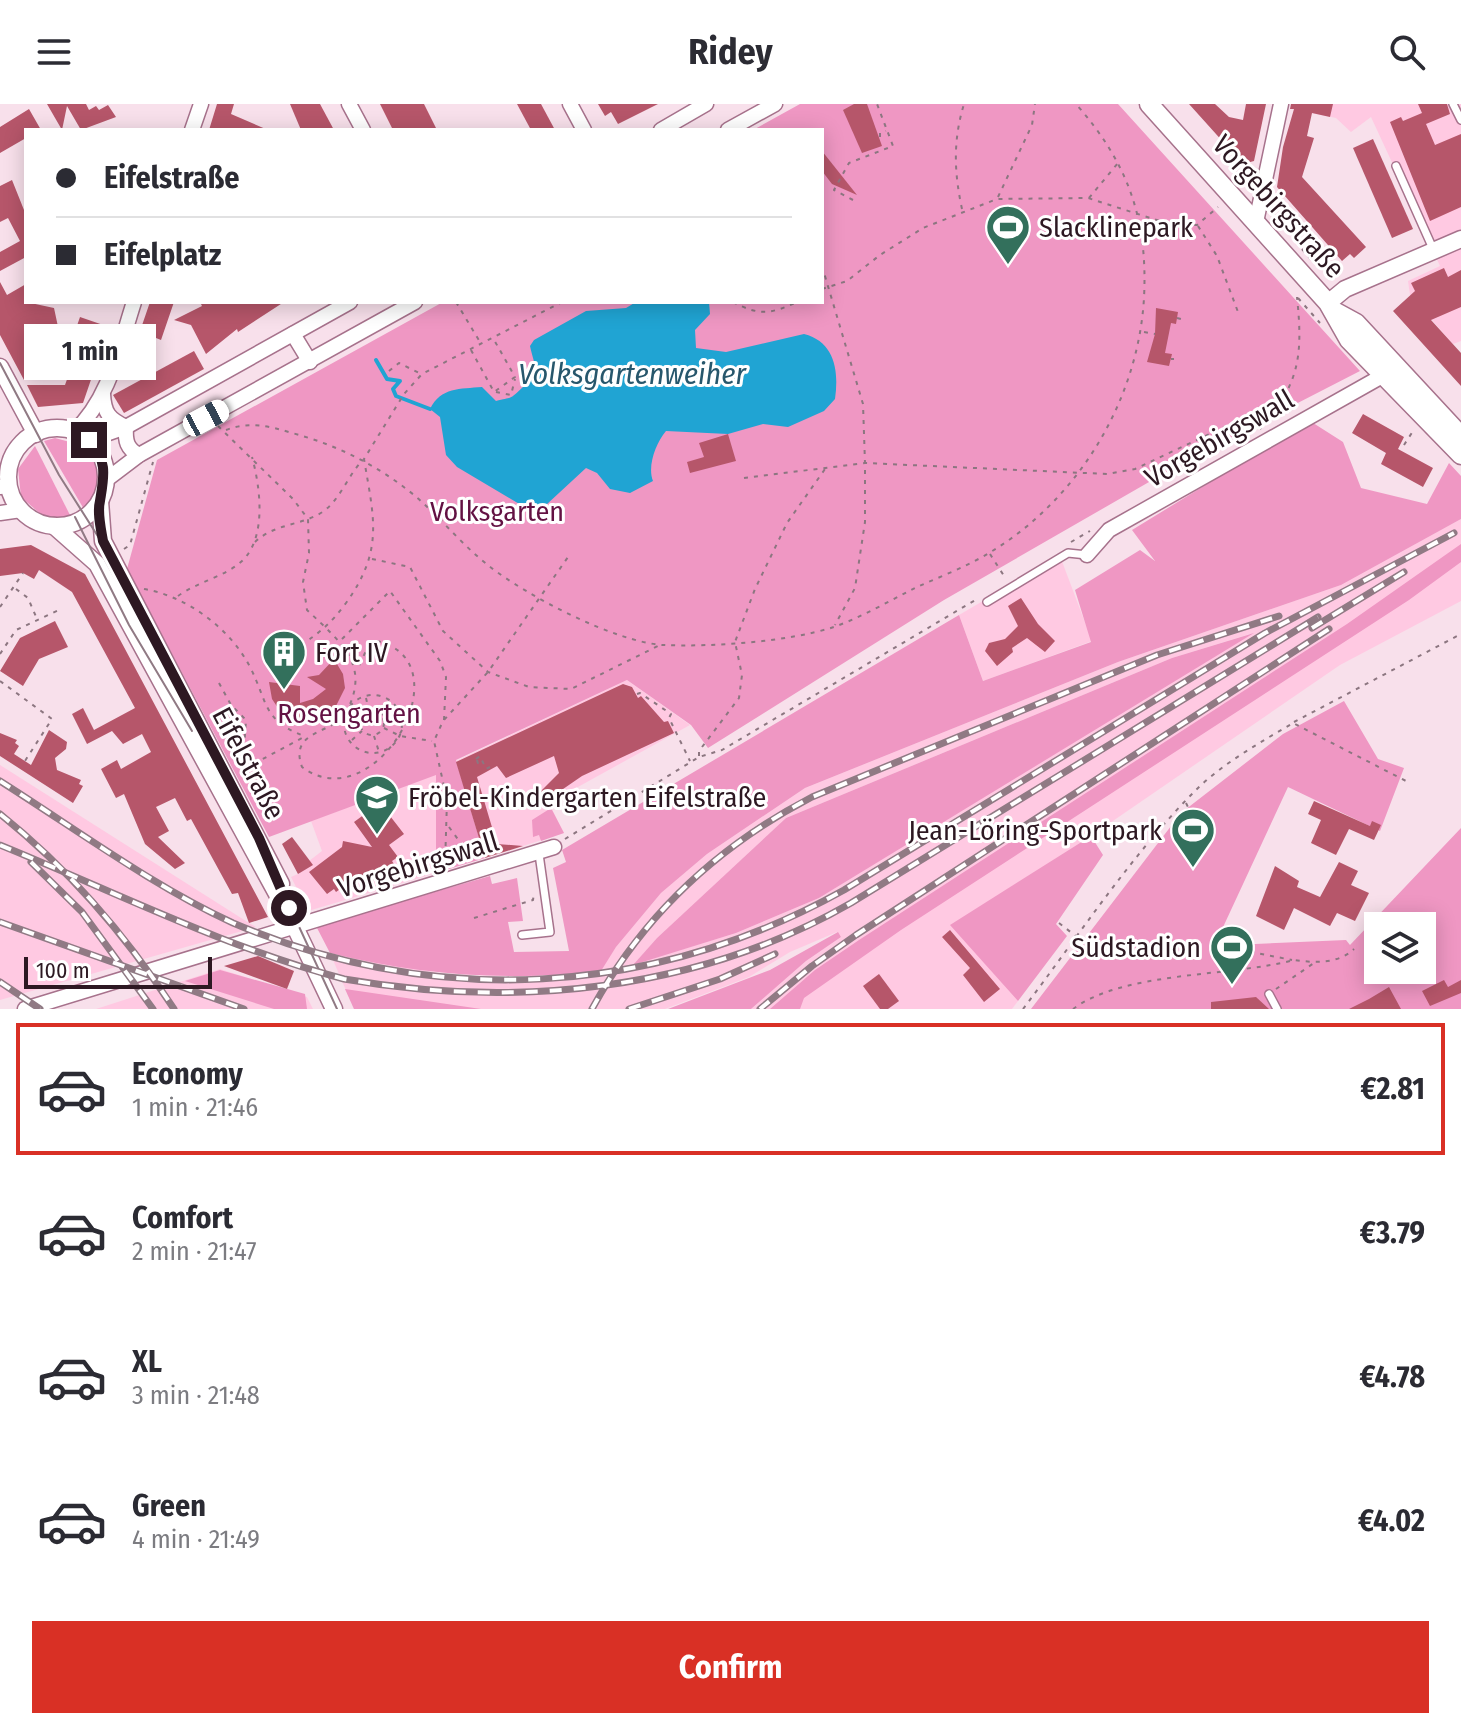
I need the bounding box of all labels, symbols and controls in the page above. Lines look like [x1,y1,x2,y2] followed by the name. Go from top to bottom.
[32,30,76,74] icon: menu
[688,30,773,74] text: Ridey
[1385,30,1429,74] icon: search
[1206,128,1351,285] street label: Vorgebirgstraße
[104,160,239,196] text: Eifelstraße
[984,203,1032,266] sports icon: Slacklinepark
[1039,211,1194,244] place label: Slacklinepark
[104,237,221,273] text: Eifelplatz
[23,324,155,380] callout: 1 min
[62,336,118,367] text: 1 min
[518,356,747,392] water label: Volksgartenweiher
[1139,383,1300,494] street label: Vorgebirgswall
[179,396,233,440] car
[71,422,107,458] route end
[430,495,564,528] park label: Volksgarten
[260,628,308,691] building icon: Fort IV
[315,636,389,669] place label: Fort IV
[277,697,421,730] park label: Rosengarten
[205,702,292,825] street label: Eifelstraße
[353,773,401,836] school or university icon: Fröbel-Kindergarten Eifelstraße
[408,781,766,814] place label: Fröbel-Kindergarten Eifelstraße
[1169,806,1217,869] sports icon: Jean-Löring-Sportpark
[908,814,1163,847] place label: Jean-Löring-Sportpark
[334,824,503,905] street label: Vorgebirgswall
[271,890,307,926] route start
[1364,912,1436,984] map controls
[1364,912,1436,984] button: layers
[1208,923,1256,986] sports icon: Südstadion
[1071,931,1201,964] place label: Südstadion
[24,953,212,989] scale bar
[36,957,90,984] text: 100 m
[36,1053,108,1125] icon: car
[132,1056,243,1092] text: Economy
[1361,1071,1425,1107] text: €2.81
[132,1092,258,1123] text: 1 min · 21:46
[36,1197,108,1269] icon: car
[132,1200,233,1236] text: Comfort
[1360,1215,1425,1251] text: €3.79
[132,1236,257,1267] text: 2 min · 21:47
[36,1341,108,1413] icon: car
[132,1344,162,1380] text: XL
[1359,1359,1425,1395] text: €4.78
[132,1380,260,1411] text: 3 min · 21:48
[36,1485,108,1557] icon: car
[132,1488,206,1524] text: Green
[1358,1503,1425,1539] text: €4.02
[132,1524,260,1555] text: 4 min · 21:49
[32,1621,1429,1713] button: Confirm

